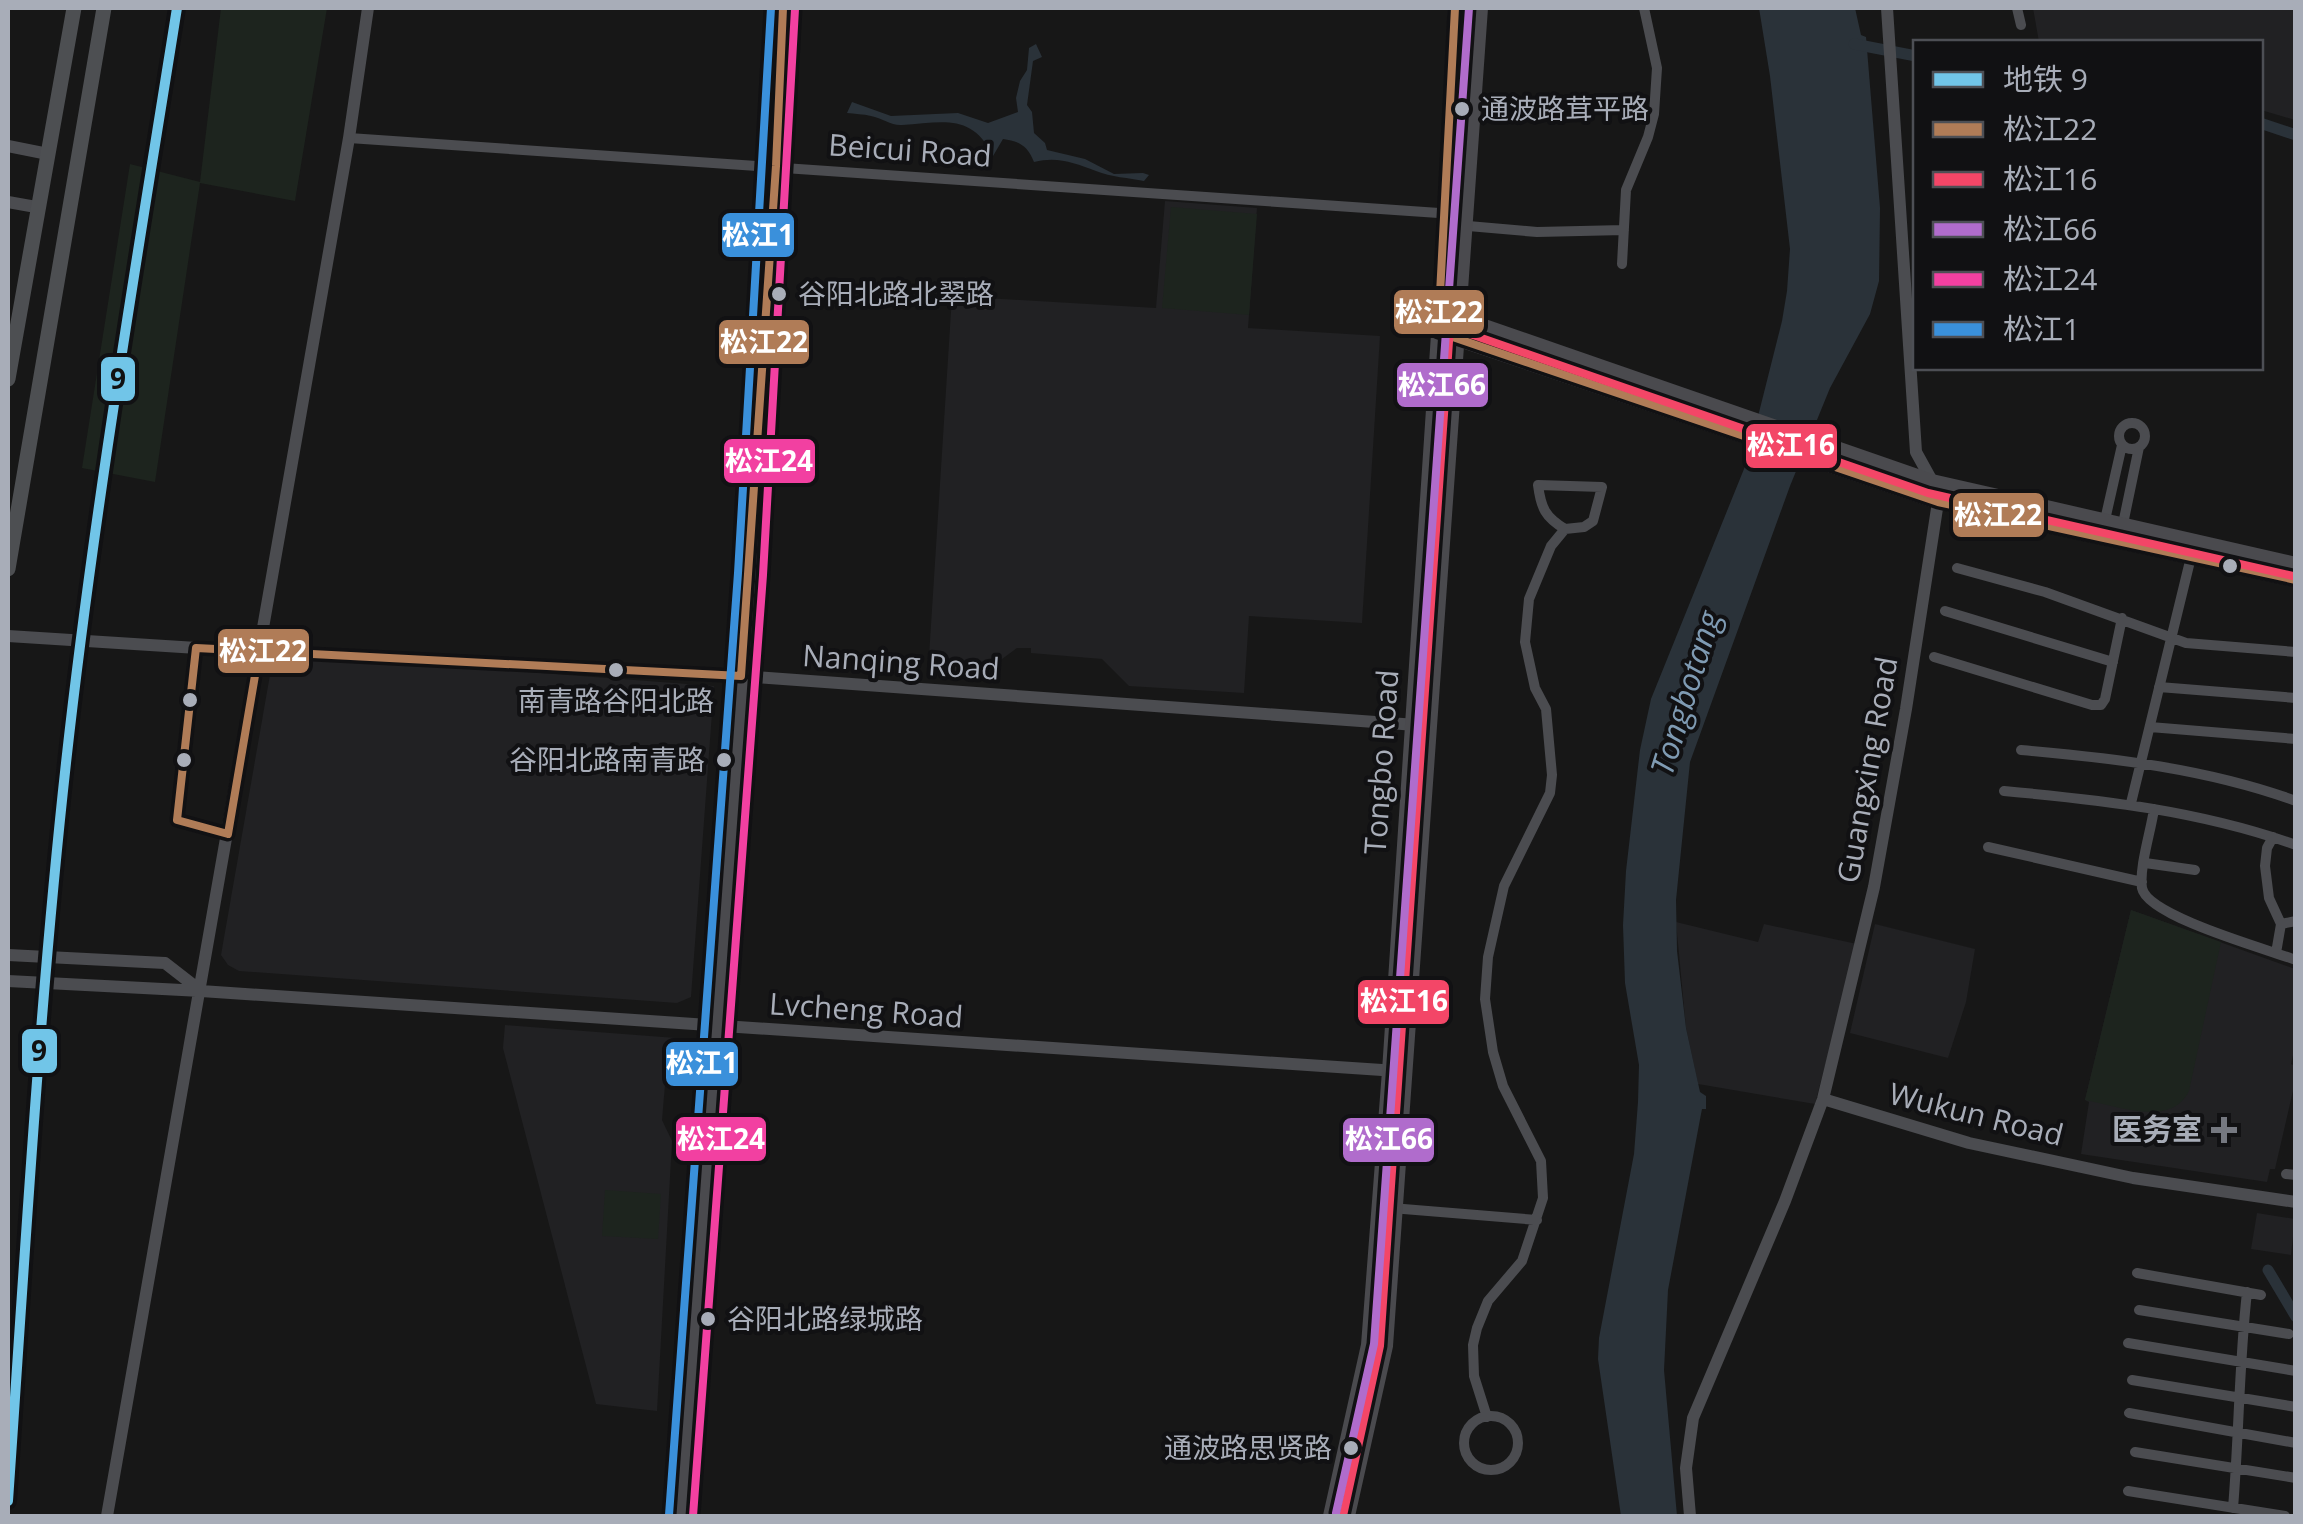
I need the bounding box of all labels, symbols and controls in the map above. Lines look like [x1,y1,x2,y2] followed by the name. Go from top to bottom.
[1913,40,2263,370] legend
[2003,58,2088,99] text: 地铁 9
[1481,89,1649,127] place label: 通波路茸平路
[1452,99,1472,119] marker: 通波路茸平路
[2003,108,2097,149] text: 松江22
[827,123,993,176] street label: Beicui Road
[2003,158,2097,199] text: 松江16
[2003,208,2097,249] text: 松江66
[720,211,796,259] line badge: 松江1
[722,215,794,253] text: 松江1
[2003,258,2097,299] text: 松江24
[798,274,994,312] place label: 谷阳北路北翠路
[769,284,789,304] marker: 谷阳北路北翠路
[1392,288,1486,336] line badge: 松江22
[1395,292,1483,330] text: 松江22
[2003,308,2080,349] text: 松江1
[717,318,811,366] line badge: 松江22
[720,322,808,360] text: 松江22
[99,355,137,403] line badge: 9
[110,359,126,397] text: 9
[1395,361,1490,409] line badge: 松江66
[1398,365,1486,403] text: 松江66
[1744,422,1839,470] line badge: 松江16
[1747,425,1835,463] text: 松江16
[722,437,817,485] line badge: 松江24
[725,441,813,479] text: 松江24
[1951,491,2046,539] line badge: 松江22
[1954,495,2042,533] text: 松江22
[2220,556,2240,576] unlabelled marker
[1639,604,1730,780] water label: Tongbotang
[216,627,311,675] line badge: 松江22
[219,631,307,669] text: 松江22
[801,634,1001,689] street label: Nanqing Road
[1826,653,1907,886] street label: Guangxing Road
[606,660,626,680] marker: 南青路谷阳北路
[1354,668,1407,856] street label: Tongbo Road
[518,681,714,719] place label: 南青路谷阳北路
[180,690,200,710] unlabelled marker
[509,740,705,778] place label: 谷阳北路南青路
[174,750,194,770] unlabelled marker
[714,750,734,770] marker: 谷阳北路南青路
[1356,978,1451,1026] line badge: 松江16
[1360,981,1448,1019] text: 松江16
[768,982,964,1037] street label: Lvcheng Road
[20,1027,59,1075] line badge: 9
[31,1031,47,1069] text: 9
[664,1040,740,1088] line badge: 松江1
[666,1043,738,1081] text: 松江1
[1885,1072,2068,1155] street label: Wukun Road
[2112,1108,2202,1149] place label: 医务室
[674,1115,768,1163] line badge: 松江24
[1341,1116,1436,1164] line badge: 松江66
[2211,1117,2237,1143] marker: 医务室
[677,1119,765,1157] text: 松江24
[1345,1119,1433,1157] text: 松江66
[727,1299,923,1337] place label: 谷阳北路绿城路
[698,1309,718,1329] marker: 谷阳北路绿城路
[1164,1428,1332,1466] place label: 通波路思贤路
[1341,1438,1361,1458] marker: 通波路思贤路

